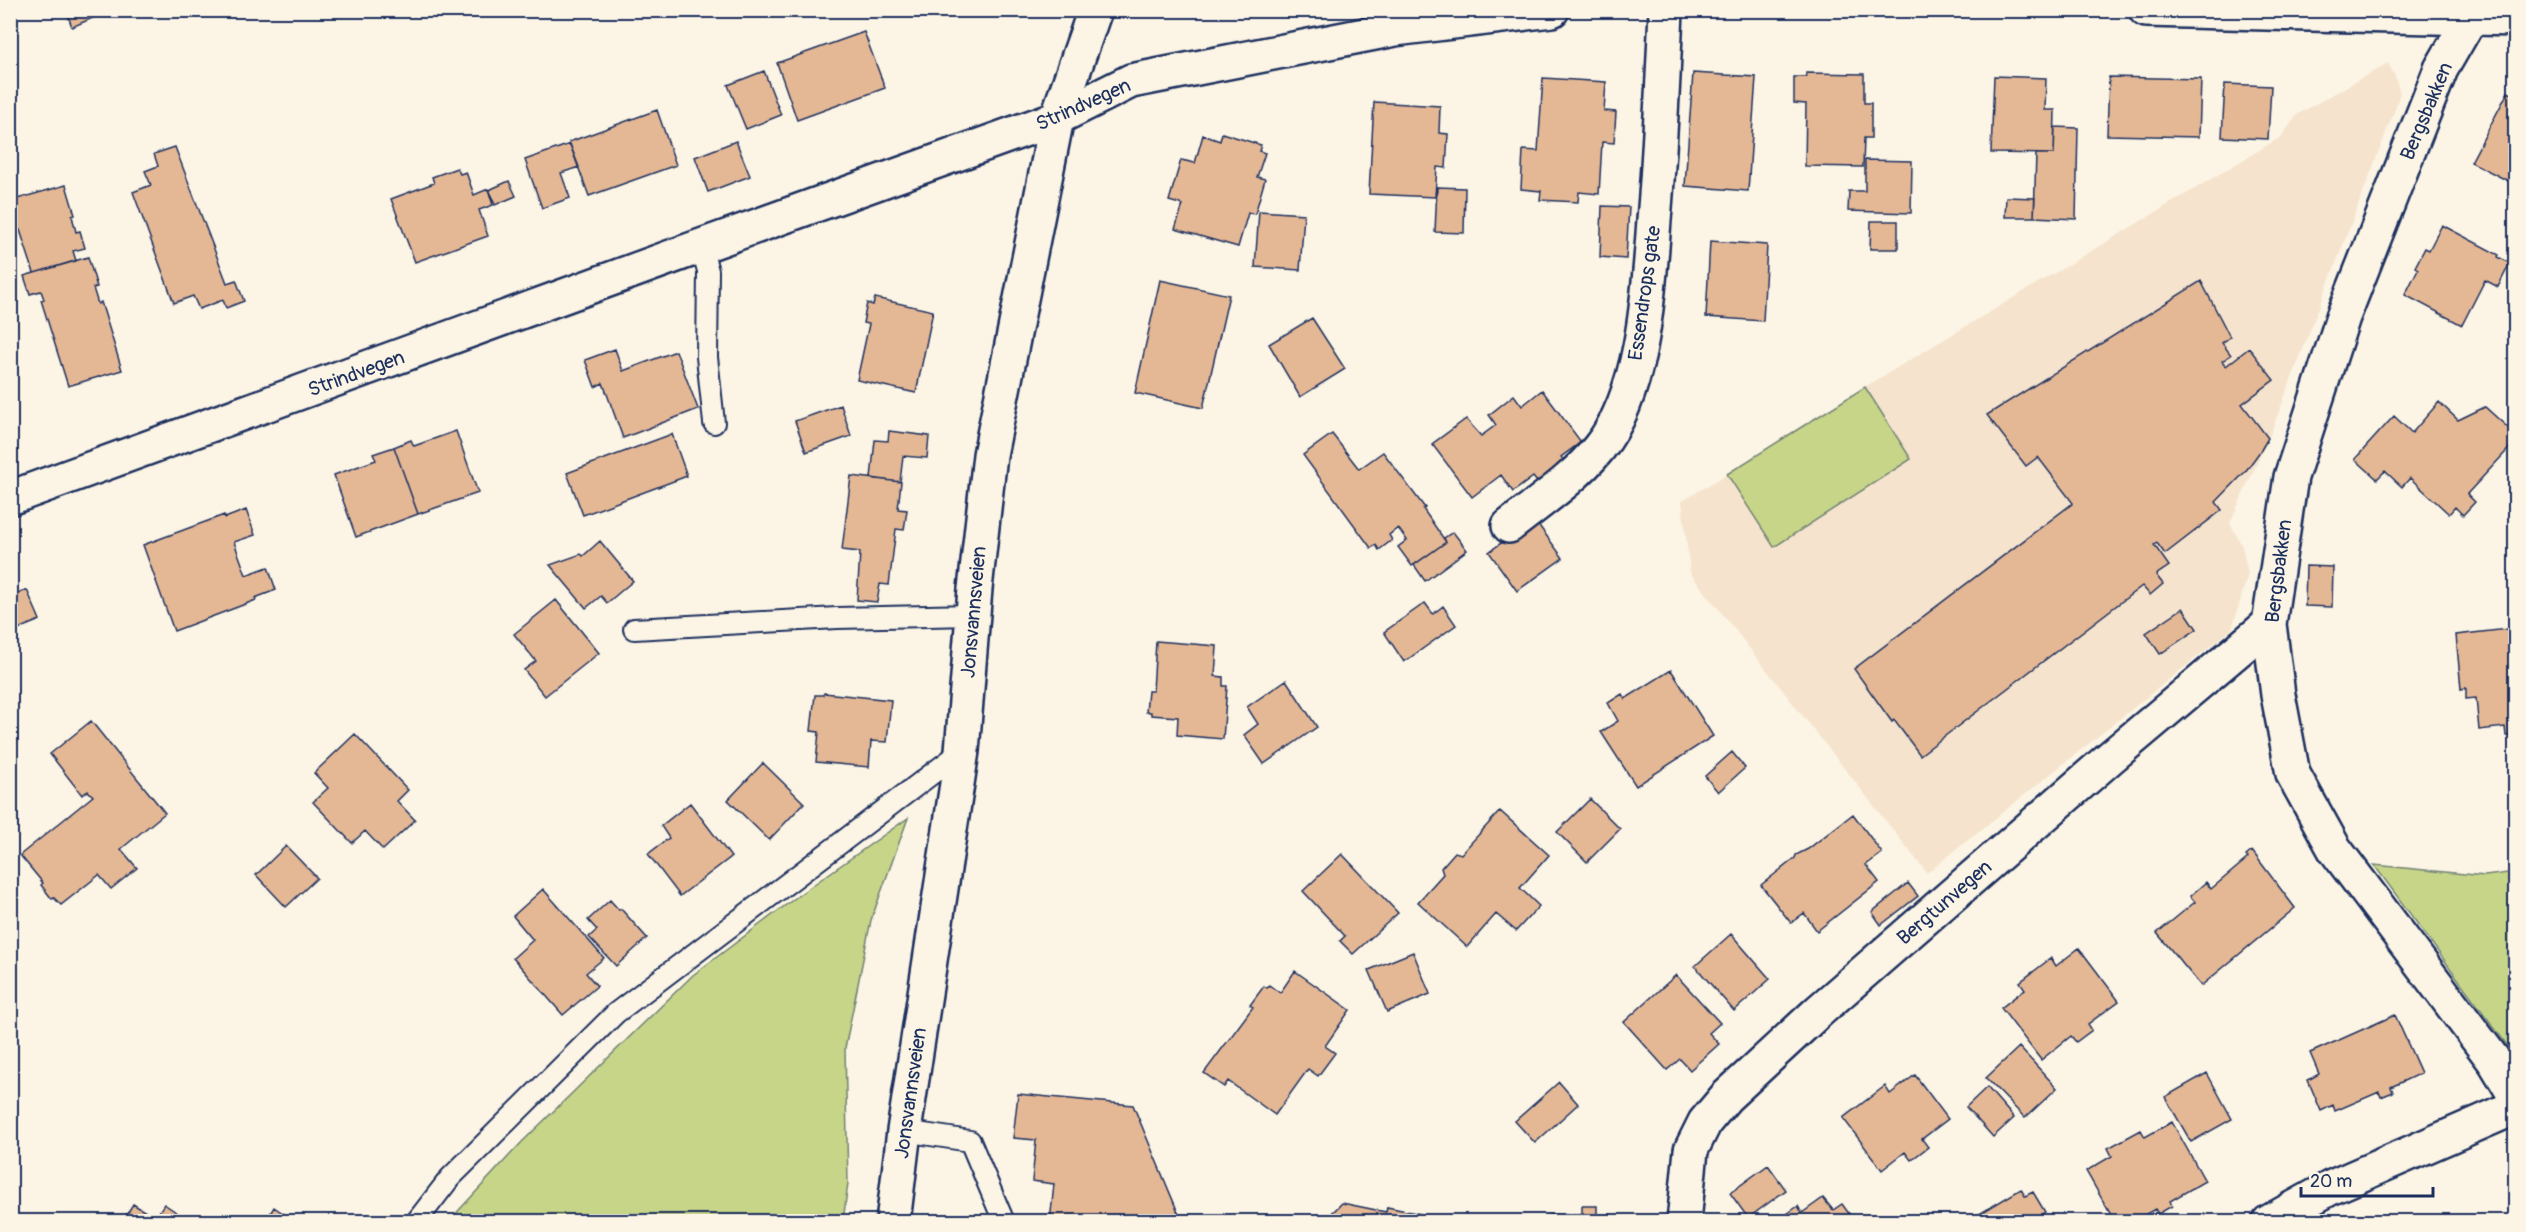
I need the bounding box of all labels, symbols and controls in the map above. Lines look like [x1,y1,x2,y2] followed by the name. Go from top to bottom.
[2395,58,2458,164] street label: Bergsbakken
[1032,72,1134,136] street label: Strindvegen
[1623,224,1666,362] street label: Essendrops gate
[304,344,408,402] street label: Strindvegen
[2260,518,2297,624] street label: Bergsbakken
[955,545,992,679] street label: Jonsvannsveien
[1892,854,1997,950] street label: Bergtunvegen
[889,1026,932,1160] street label: Jonsvannsveien
[2301,1160,2433,1198] scale bar
[2310,1170,2352,1193] text: 20 m

